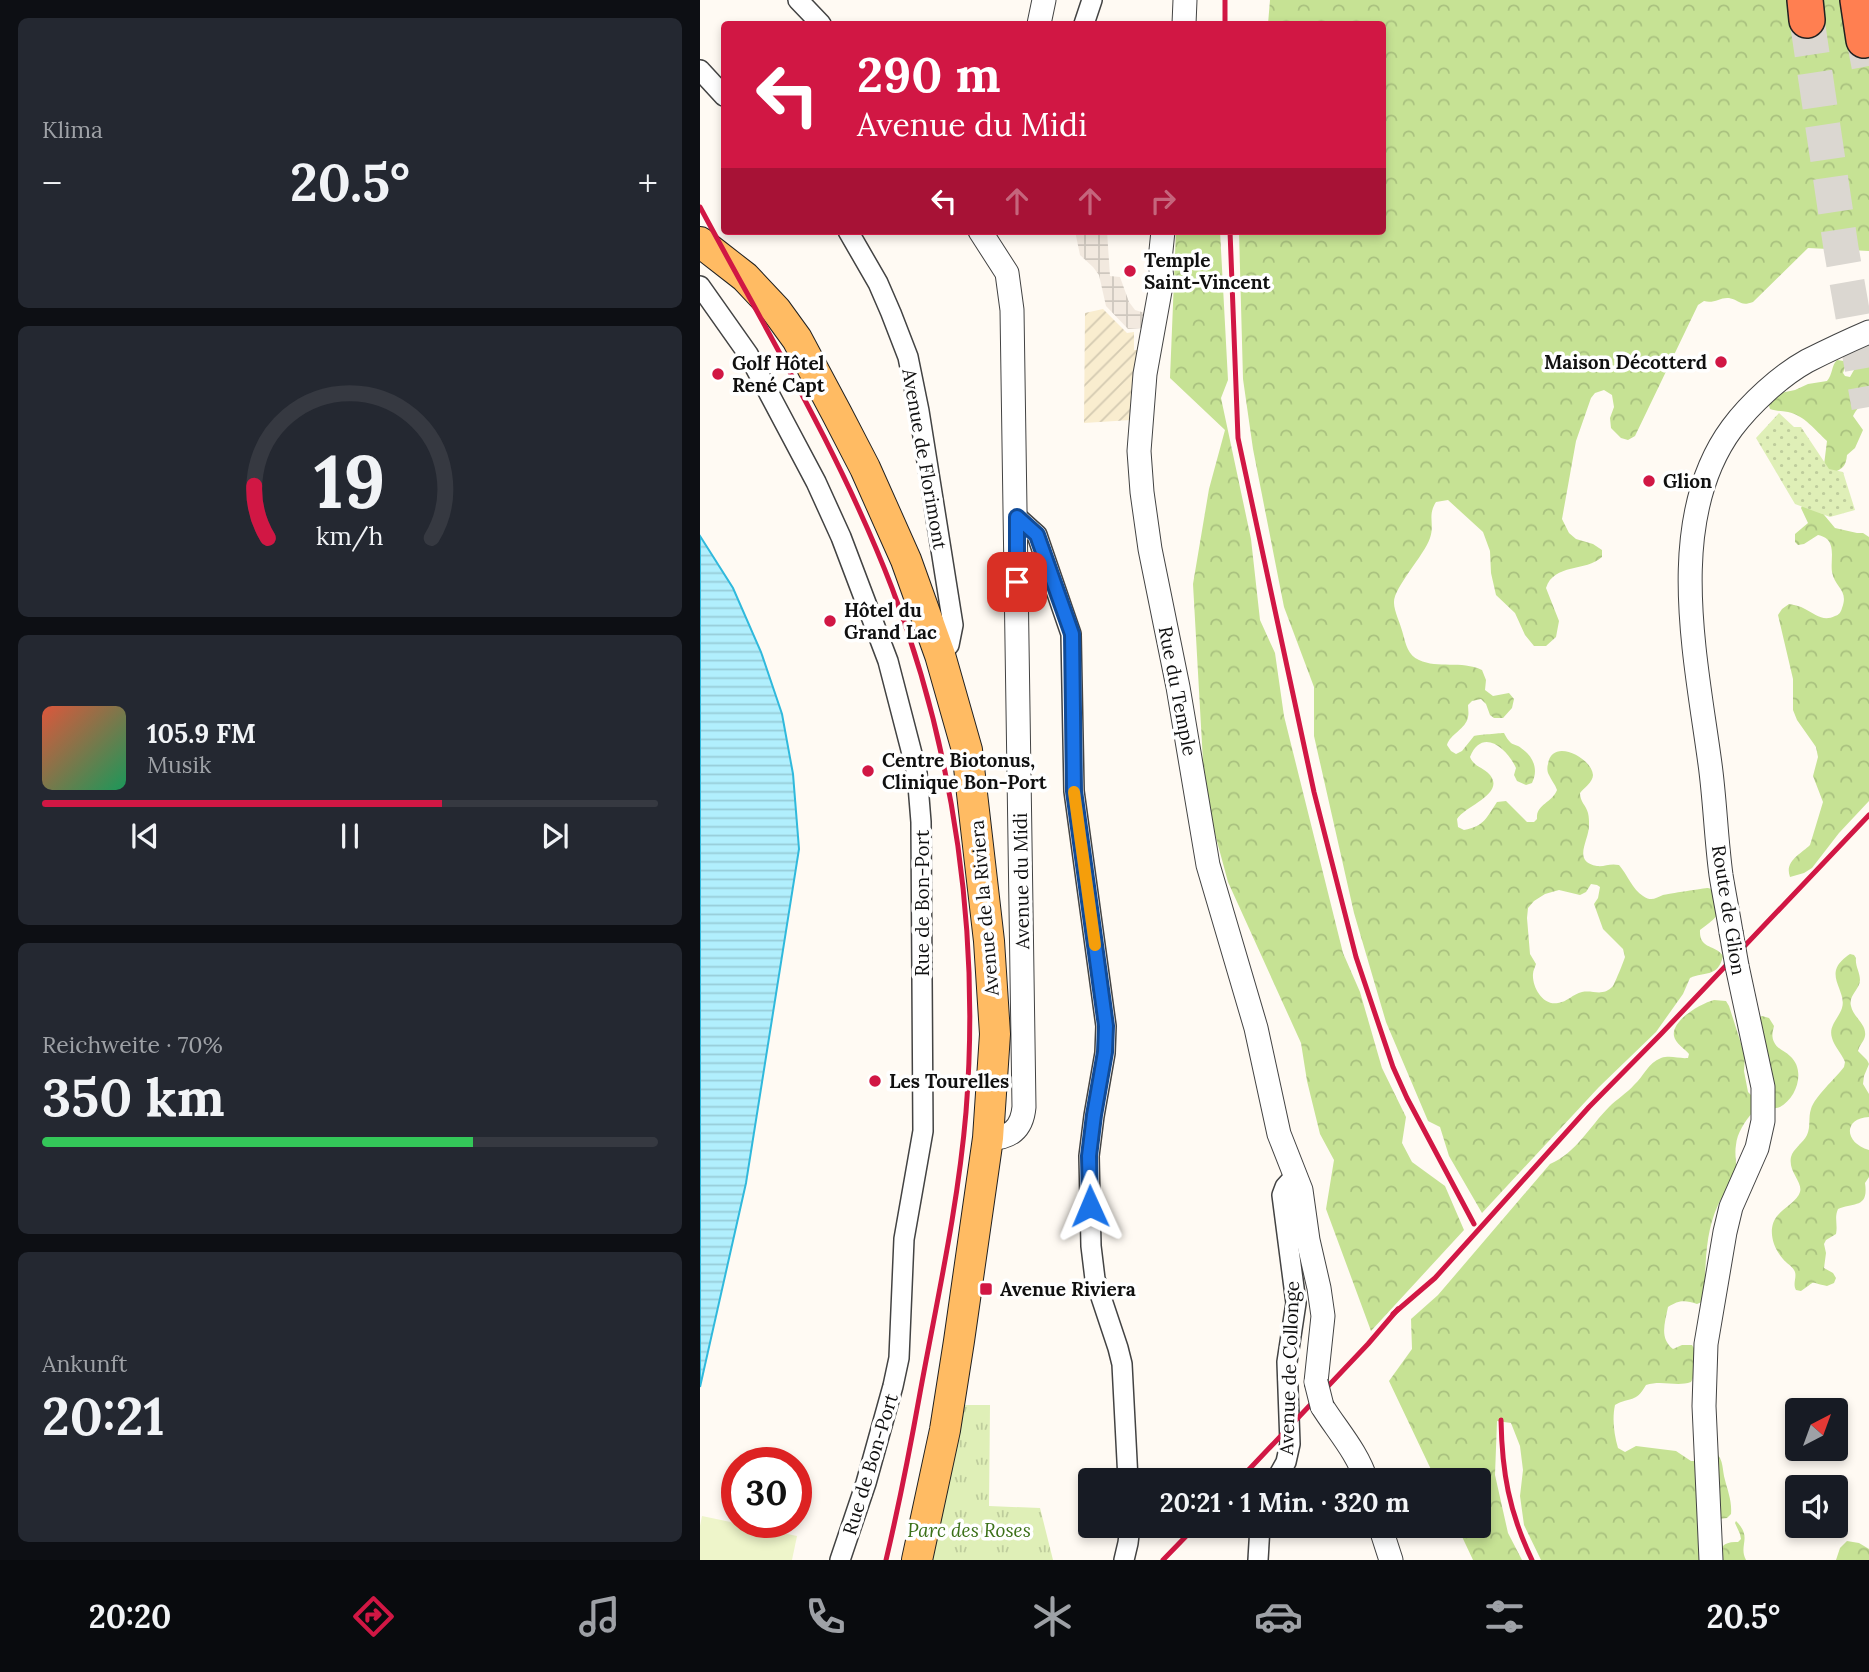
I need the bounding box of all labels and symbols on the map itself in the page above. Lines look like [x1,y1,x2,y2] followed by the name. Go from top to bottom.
[1144,248,1272,294] place label: Temple Saint-Vincent
[1122,263,1138,279] marker: Temple Saint-Vincent
[1544,350,1707,374] place label: Maison Décotterd
[732,351,826,397] place label: Golf Hôtel René Capt
[1713,354,1729,370] marker: Maison Décotterd
[710,366,726,382] marker: Golf Hôtel René Capt
[897,366,953,552] street label: Avenue de Florimont
[1663,469,1712,493] place label: Glion
[1641,473,1657,489] marker: Glion
[987,552,1047,612] pin
[844,598,937,644] place label: Hôtel du Grand Lac
[822,613,838,629] marker: Hôtel du Grand Lac
[1154,624,1202,758] street label: Rue du Temple
[882,748,1048,794] place label: Centre Biotonus, Clinique Bon-Port
[860,763,876,779] marker: Centre Biotonus, Clinique Bon-Port
[1008,812,1034,951] street label: Avenue du Midi
[964,819,1004,998] street label: Avenue de la Riviera
[910,829,934,976] street label: Rue de Bon-Port
[1707,843,1751,977] street label: Route de Glion
[889,1069,1009,1093] place label: Les Tourelles
[867,1073,883,1089] marker: Les Tourelles
[1053,1169,1127,1243] position arrow
[1000,1277,1136,1301] place label: Avenue Riviera
[978,1281,994,1297] marker: Avenue Riviera
[1274,1281,1304,1456] street label: Avenue de Collonge
[837,1390,903,1538] street label: Rue de Bon-Port
[1785,1398,1848,1461] north arrow
[721,1447,812,1538] speed limit sign: 30
[907,1518,1031,1542] park label: Parc des Roses

